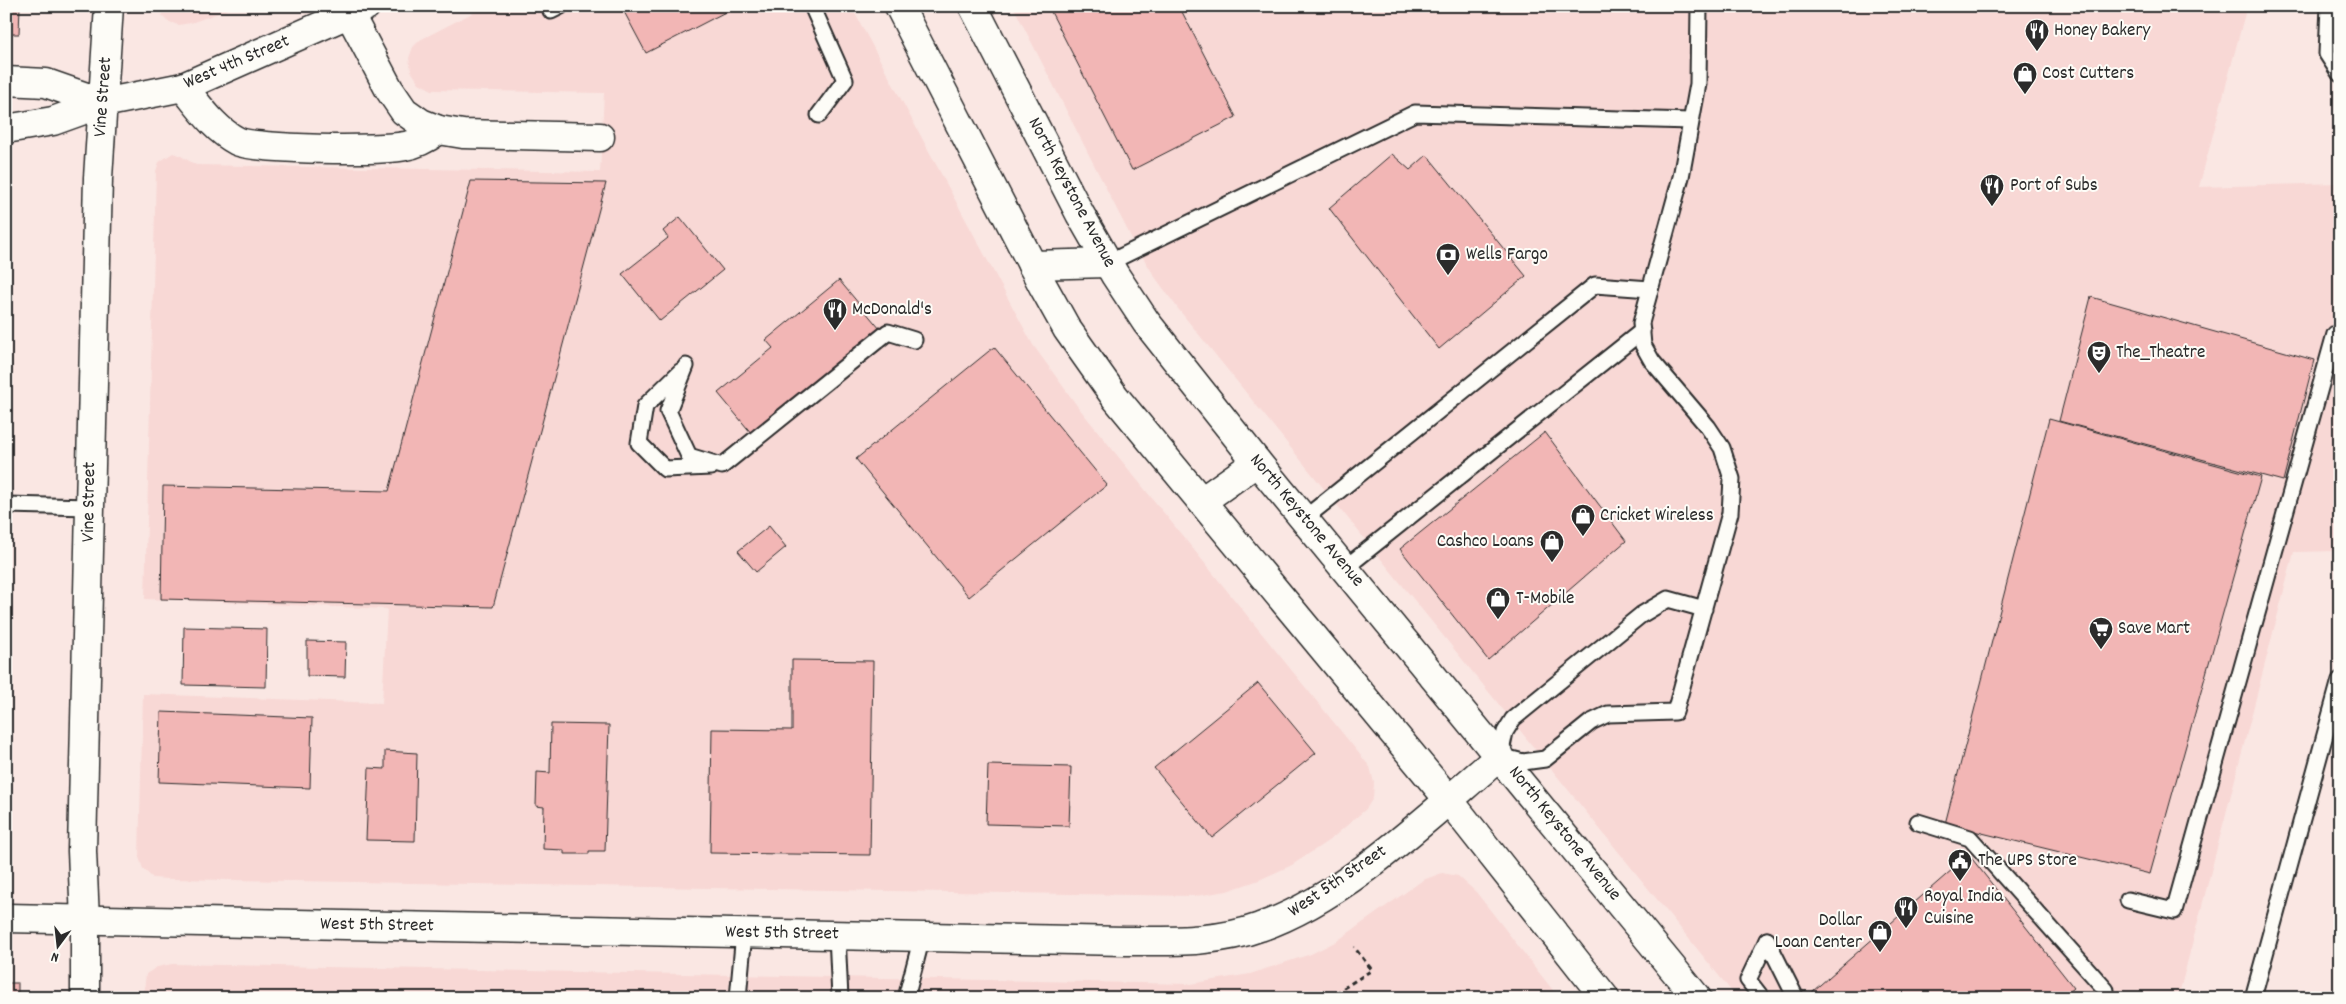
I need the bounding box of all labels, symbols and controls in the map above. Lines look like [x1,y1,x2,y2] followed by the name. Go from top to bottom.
[2024,18,2050,52] restaurant icon: Honey Bakery
[2054,18,2150,45] place label: Honey Bakery
[180,29,294,97] street label: West 4th Street
[88,56,120,138] street label: Vine Street
[2012,61,2038,95] shop icon: Cost Cutters
[2042,61,2134,88] place label: Cost Cutters
[1020,113,1122,273] street label: North Keystone Avenue
[1979,173,2005,207] restaurant icon: Port of Subs
[2010,173,2098,200] place label: Port of Subs
[1435,242,1461,276] bank icon: Wells Fargo
[1466,242,1548,269] place label: Wells Fargo
[822,297,848,331] restaurant icon: McDonald's
[852,297,932,324] place label: McDonald's
[2086,340,2112,374] theatre icon: The_Theatre
[2116,340,2205,367] place label: The_Theatre
[1242,448,1370,594] street label: North Keystone Avenue
[76,462,104,542] street label: Vine Street
[1570,503,1596,537] shop icon: Cricket Wireless
[1600,503,1714,530] place label: Cricket Wireless
[1437,529,1534,556] place label: Cashco Loans
[1539,529,1565,563] shop icon: Cashco Loans
[1485,586,1511,620] shop icon: T-Mobile
[1516,586,1574,613] place label: T-Mobile
[2088,616,2114,650] supermarket icon: Save Mart
[2118,616,2190,643] place label: Save Mart
[1501,761,1627,907] street label: North Keystone Avenue
[1283,839,1393,925] street label: West 5th Street
[1947,848,1973,882] public building icon: The UPS Store
[1978,848,2077,875] place label: The UPS Store
[1924,884,2004,933] place label: Royal India Cuisine
[1893,895,1919,929] restaurant icon: Royal India Cuisine
[1775,908,1862,957] place label: Dollar Loan Center
[320,912,434,940] street label: West 5th Street
[1867,919,1893,953] shop icon: Dollar Loan Center
[725,920,839,948] street label: West 5th Street
[32,922,82,972] north arrow
[49,946,61,967] text: N

